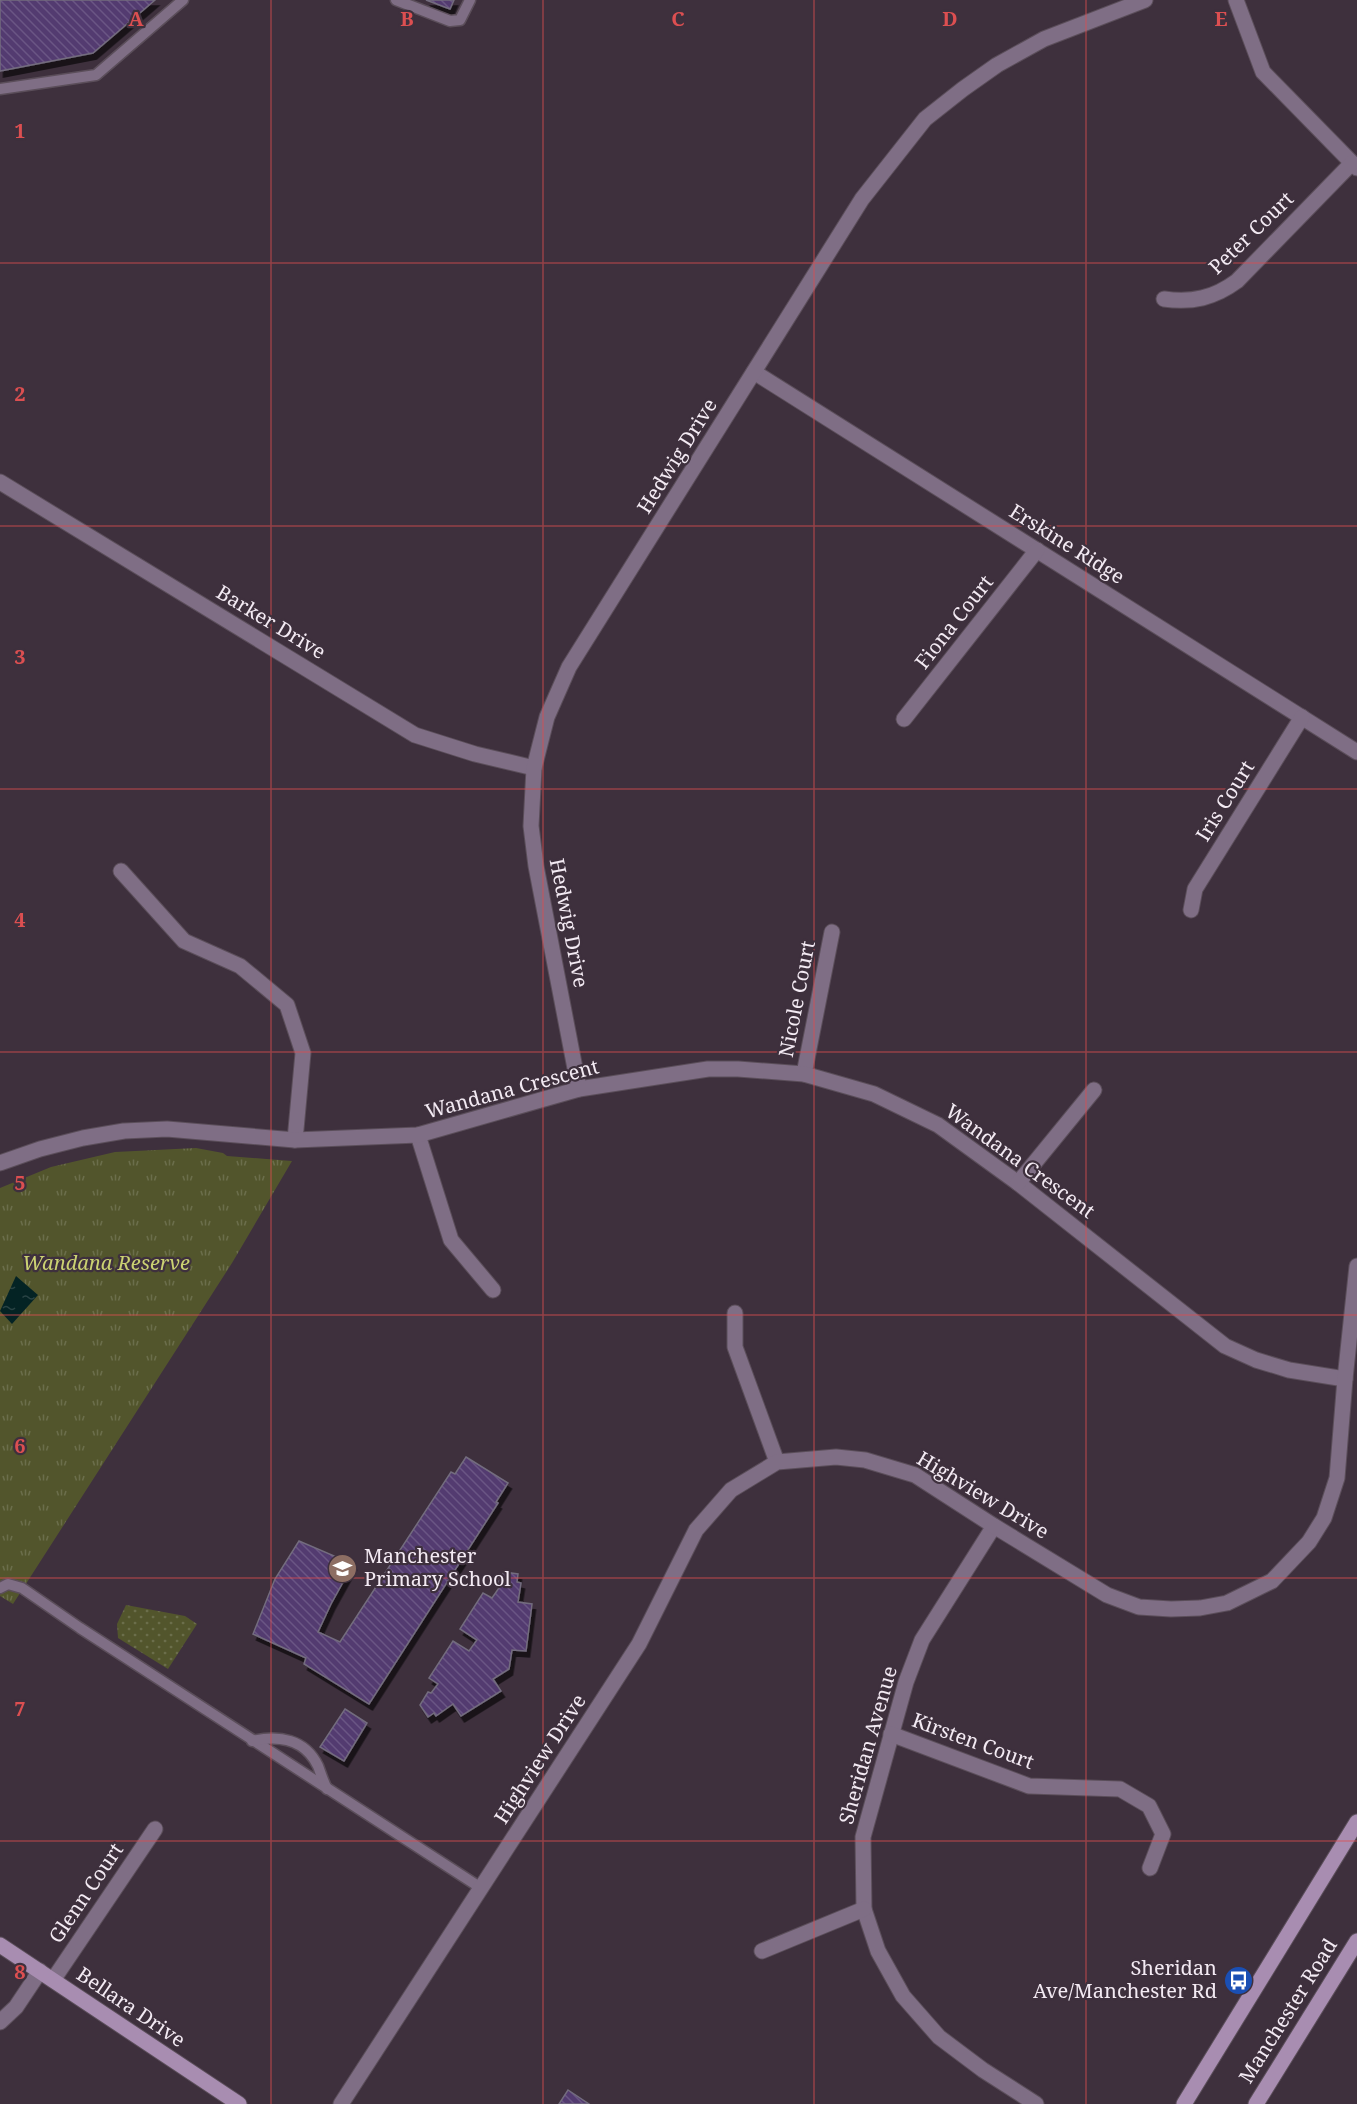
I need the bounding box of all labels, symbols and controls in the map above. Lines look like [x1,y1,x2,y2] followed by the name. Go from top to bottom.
[128,5,144,32] text: A
[400,5,414,32] text: B
[671,5,685,32] text: C
[942,5,958,32] text: D
[1214,5,1228,32] text: E
[14,117,26,144] text: 1
[1202,185,1299,280] street label: Peter Court
[14,380,26,407] text: 2
[630,393,723,518] street label: Hedwig Drive
[1005,497,1130,590] street label: Erskine Ridge
[908,569,999,674] street label: Fiona Court
[212,578,331,665] street label: Barker Drive
[14,643,26,670] text: 3
[1189,755,1260,846] street label: Iris Court
[544,856,595,990] street label: Hedwig Drive
[14,906,26,933] text: 4
[772,938,821,1059] street label: Nicole Court
[422,1052,602,1125] street label: Wandana Crescent
[940,1097,1100,1224] street label: Wandana Crescent
[14,1169,26,1196] text: 5
[22,1249,190,1276] park label: Wandana Reserve
[14,1432,26,1459] text: 6
[912,1445,1054,1545] street label: Highview Drive
[364,1542,511,1592] place label: Manchester Primary School
[327,1552,359,1584] school or university icon: Manchester Primary School
[832,1663,903,1827] street label: Sheridan Avenue
[488,1689,592,1829] street label: Highview Drive
[14,1695,26,1722] text: 7
[909,1706,1038,1775] street label: Kirsten Court
[42,1837,129,1948] street label: Glenn Court
[1232,1933,1343,2088] street label: Manchester Road
[1033,1954,1217,2004] place label: Sheridan Ave/Manchester Rd
[14,1958,26,1985] text: 8
[72,1960,191,2053] street label: Bellara Drive
[1222,1964,1254,1996] bus stop icon: Sheridan Ave/Manchester Rd

